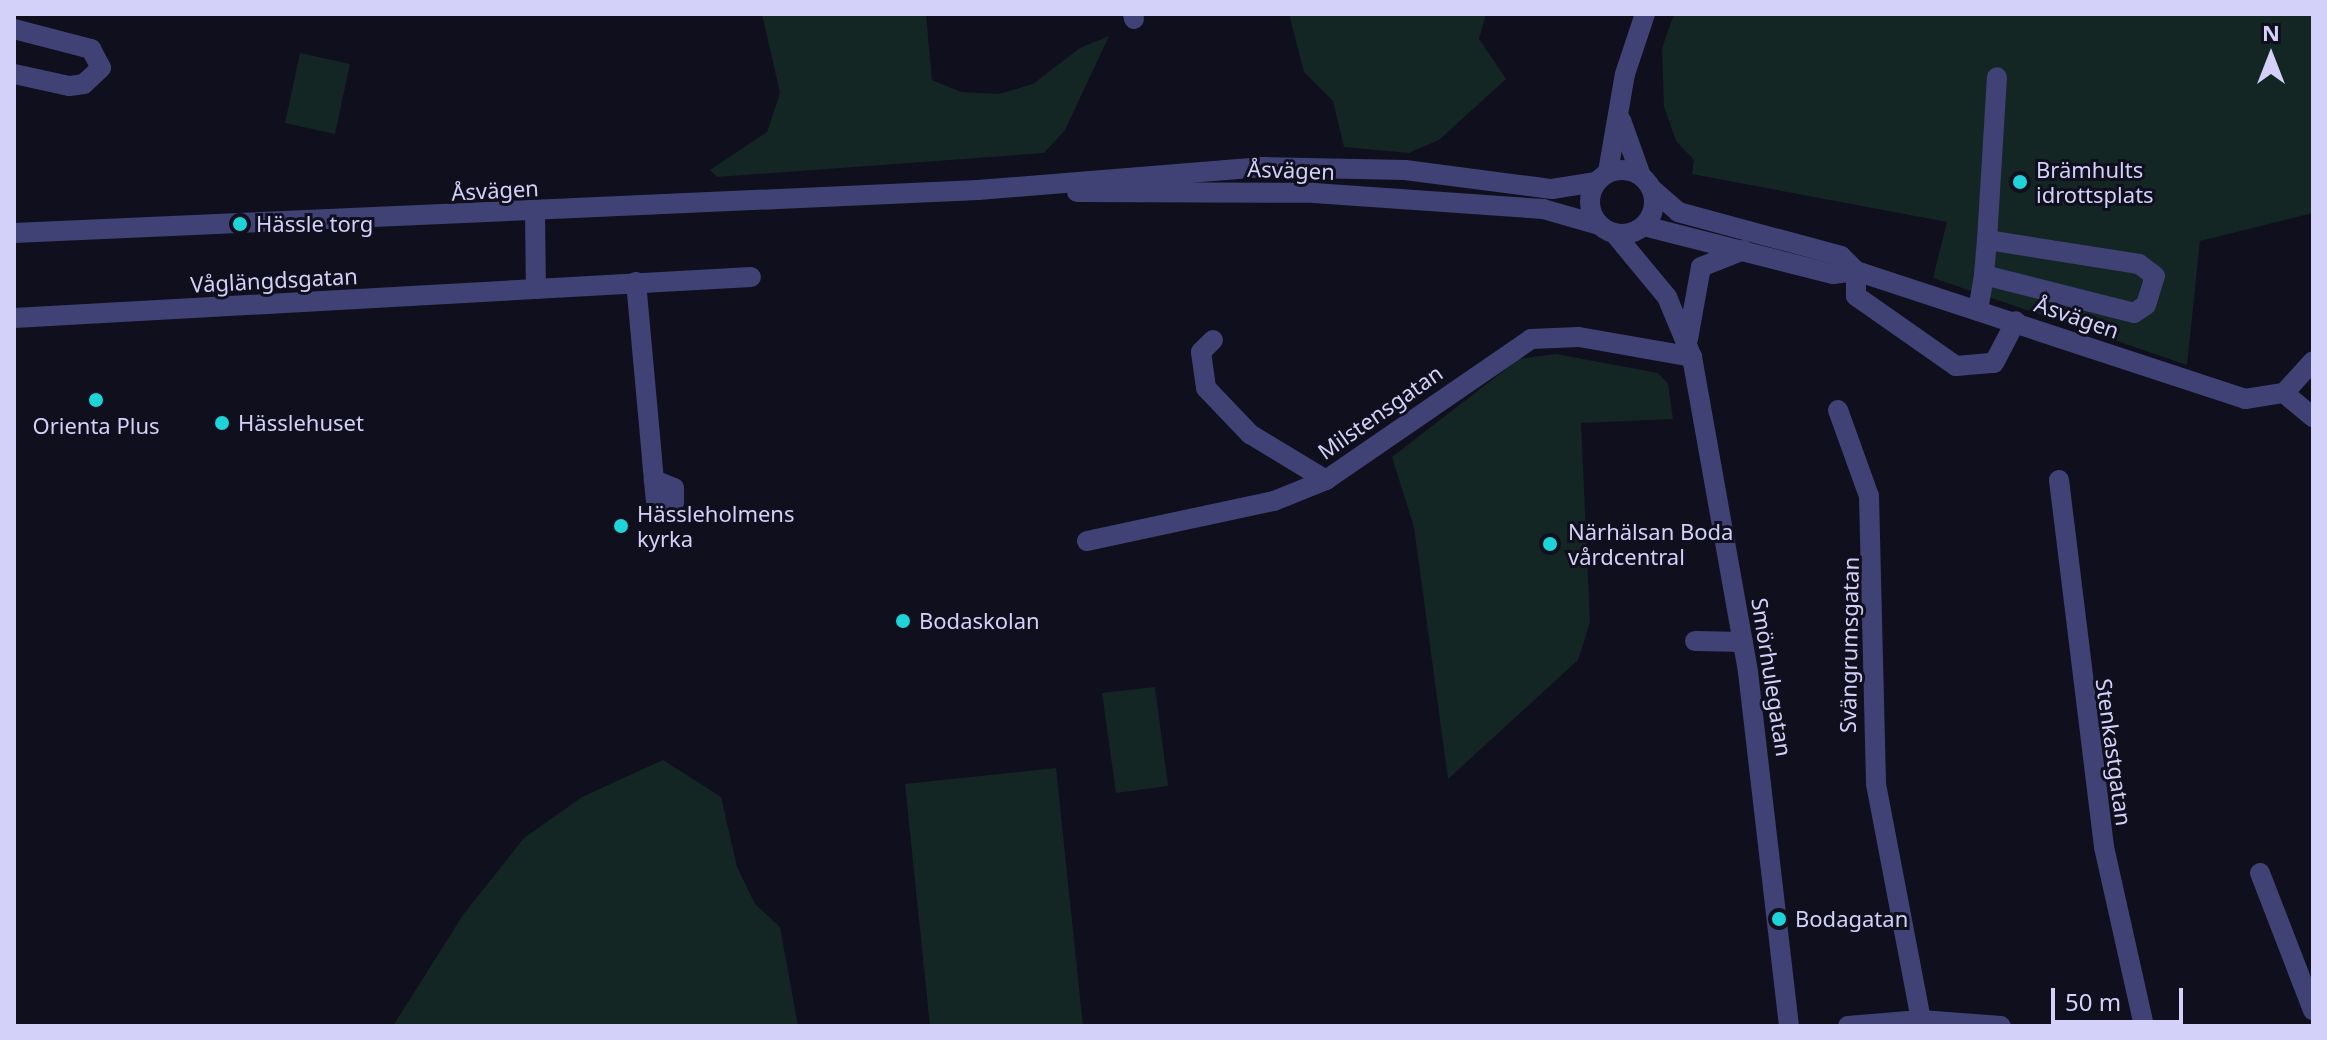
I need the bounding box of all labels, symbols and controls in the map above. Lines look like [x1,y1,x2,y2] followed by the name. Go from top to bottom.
[2231,16,2311,96] north arrow
[2262,17,2280,47] text: N
[1247,155,1335,185] street label: Åsvägen
[2036,156,2154,208] place label: Brämhults idrottsplats
[2011,173,2029,191] marker: Brämhults idrottsplats
[451,175,539,205] street label: Åsvägen
[256,211,373,237] place label: Hässle torg
[231,215,249,233] marker: Hässle torg
[190,262,358,298] street label: Våglängdsgatan
[2031,290,2123,344] street label: Åsvägen
[1313,359,1447,465] street label: Milstensgatan
[87,391,105,409] marker: Orienta Plus
[238,410,364,436] place label: Hässlehuset
[32,413,160,439] place label: Orienta Plus
[213,414,231,432] marker: Hässlehuset
[637,500,794,552] place label: Hässleholmens kyrka
[612,517,630,535] marker: Hässleholmens kyrka
[1568,518,1733,570] place label: Närhälsan Boda vårdcentral
[1539,533,1561,555] marker: Närhälsan Boda vårdcentral
[1834,557,1864,733] street label: Svängrumsgatan
[1746,596,1798,758] street label: Smörhulegatan
[919,608,1040,634] place label: Bodaskolan
[894,612,912,630] marker: Bodaskolan
[2091,677,2137,827] street label: Stenkastgatan
[1795,906,1908,932] place label: Bodagatan
[1770,910,1788,928] marker: Bodagatan
[2055,972,2187,1022] scale bar
[2065,985,2121,1018] text: 50 m

